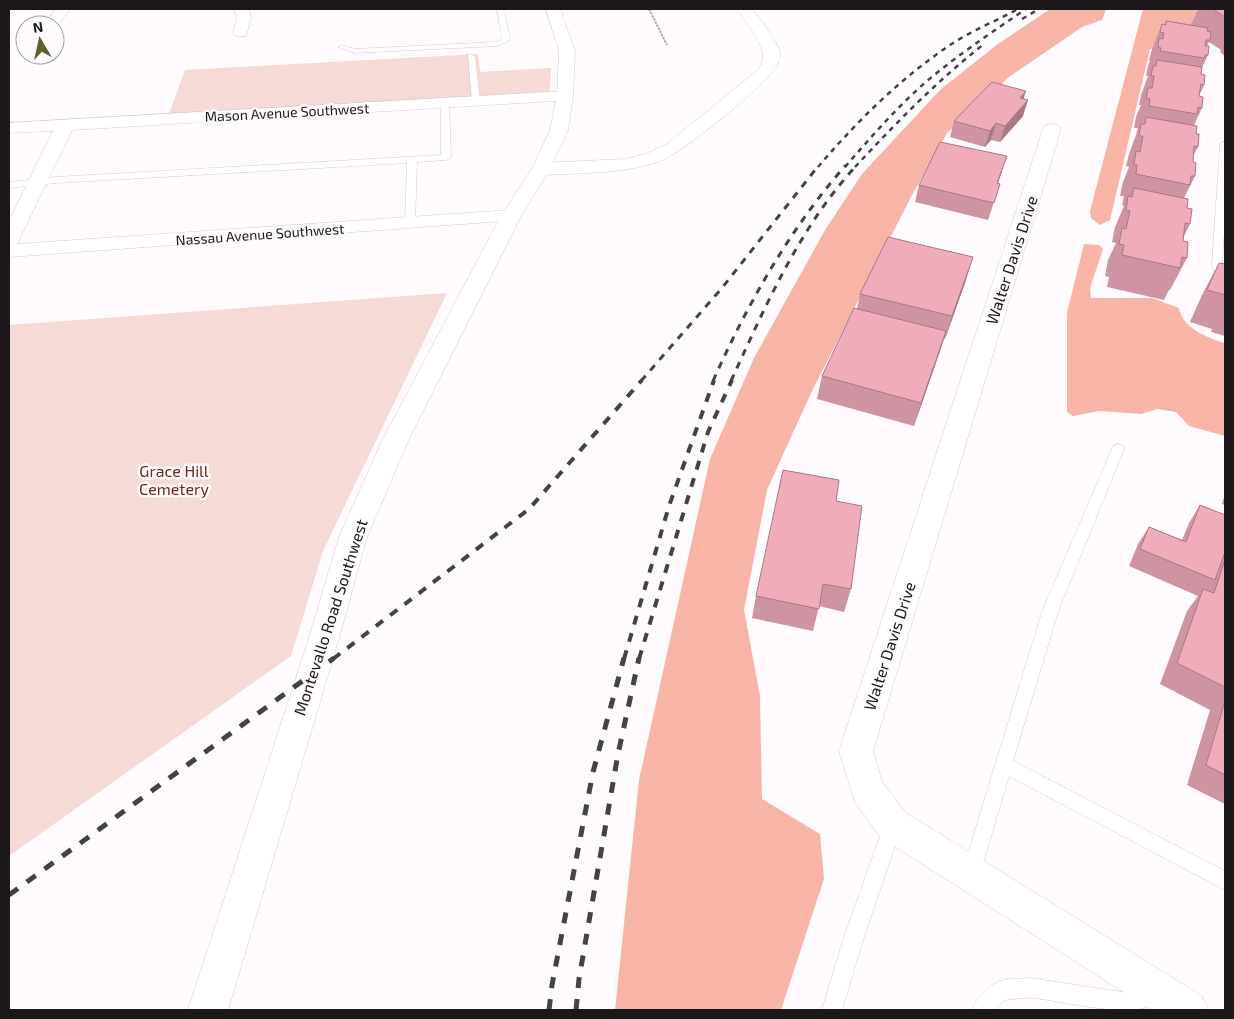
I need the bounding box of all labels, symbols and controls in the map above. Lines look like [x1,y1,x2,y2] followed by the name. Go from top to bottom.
[15,15,65,65] north arrow
[32,17,44,36] text: N
[204,99,370,125] street label: Mason Avenue Southwest
[981,193,1041,327] street label: Walter Davis Drive
[175,220,345,248] street label: Nassau Avenue Southwest
[139,461,209,498] park label: Grace Hill Cemetery
[289,516,371,718] street label: Montevallo Road Southwest
[859,579,919,713] street label: Walter Davis Drive

